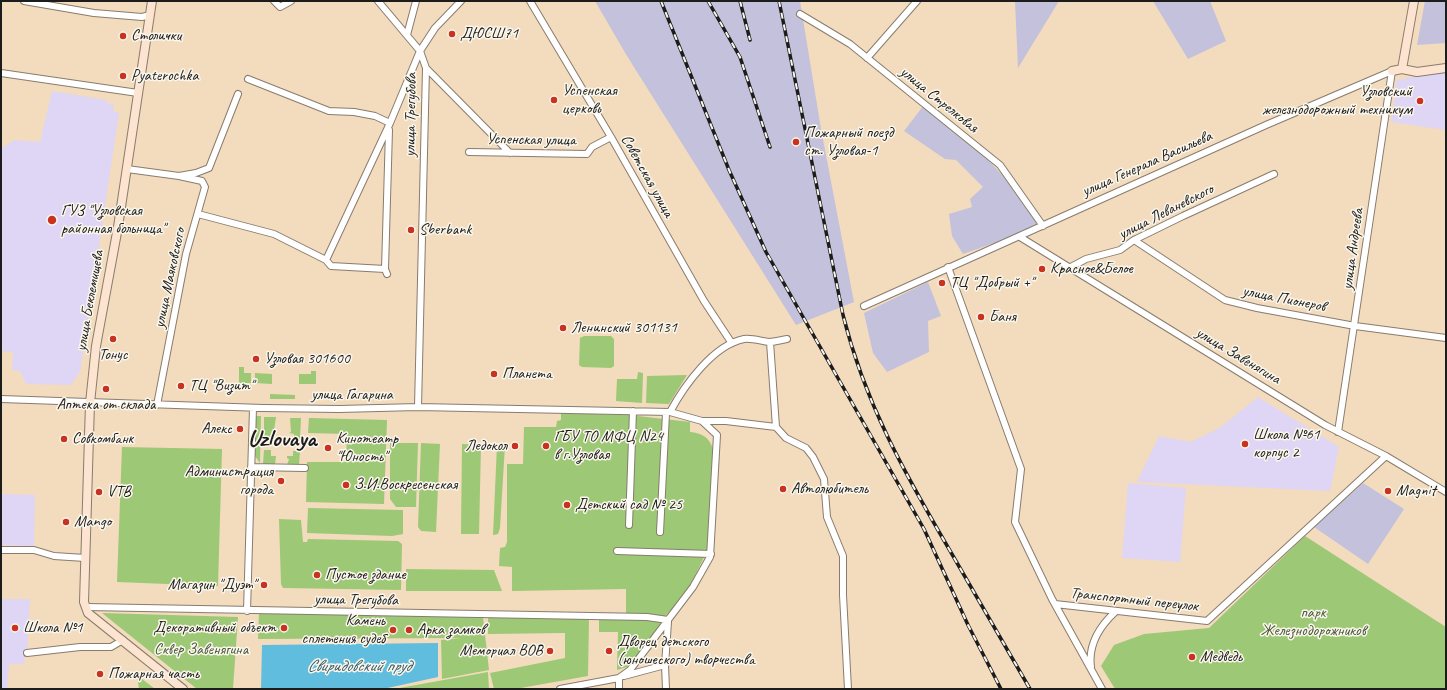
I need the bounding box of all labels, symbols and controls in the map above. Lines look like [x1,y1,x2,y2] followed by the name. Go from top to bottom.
[460,24,518,44] place label: ДЮСШ71
[131,26,181,46] place label: Столички
[447,29,457,39] marker: ДЮСШ71
[118,31,128,41] marker: Столички
[896,63,982,137] street label: улица Стрелковая
[131,66,198,86] place label: Pyaterochka
[118,71,128,81] marker: Pyaterochka
[401,73,421,157] street label: улица Трегубова
[562,81,617,119] place label: Успенская церковь
[1262,82,1412,120] place label: Узловский железнодорожный техникум
[549,95,559,105] marker: Успенская церковь
[1415,96,1425,106] marker: Узловский железнодорожный техникум
[804,123,893,161] place label: Пожарный поезд ст. Узловая-1
[1079,127,1215,201] street label: улица Генерала Васильева
[486,130,576,150] street label: Успенская улица
[616,131,678,221] street label: Советская улица
[791,137,801,147] marker: Пожарный поезд ст. Узловая-1
[1115,180,1217,244] street label: улица Леваневского
[61,201,165,239] place label: ГУЗ "Узловская районная больница"
[1338,207,1368,291] street label: улица Андреева
[46,214,58,226] marker: ГУЗ "Узловская районная больница"
[419,220,471,240] place label: Sberbank
[406,225,416,235] marker: Sberbank
[150,226,190,330] street label: улица Маяковского
[72,249,108,353] street label: улица Беклемищева
[1050,259,1133,279] place label: Красное&Белое
[1037,264,1047,274] marker: Красное&Белое
[950,273,1034,293] place label: ТЦ "Добрый +"
[937,278,947,288] marker: ТЦ "Добрый +"
[1241,282,1327,316] street label: улица Пионеров
[989,307,1016,327] place label: Баня
[976,312,986,322] marker: Баня
[571,318,677,338] place label: Ленинский 301131
[558,323,568,333] marker: Ленинский 301131
[1192,323,1284,389] street label: улица Завенягина
[108,334,118,344] marker: Тонус
[99,345,127,365] place label: Тонус
[264,349,350,369] place label: Узловая 301600
[251,354,261,364] marker: Узловая 301600
[502,364,551,384] place label: Планета
[489,369,499,379] marker: Планета
[189,376,254,396] place label: ТЦ "Визит"
[176,381,186,391] marker: ТЦ "Визит"
[101,384,111,394] marker: Аптека от склада
[311,385,393,405] street label: улица Гагарина
[57,395,155,415] place label: Аптека от склада
[201,419,232,439] place label: Алекс
[235,424,245,434] marker: Алекс
[1253,425,1320,463] place label: Школа №61 корпус 2
[248,426,316,454] district label: Uzlovaya
[554,427,663,465] place label: ГБУ ТО МФЦ N24 в г.Узловая
[72,429,133,449] place label: Совкомбанк
[336,429,398,467] place label: Кинотеатр "Юность"
[59,434,69,444] marker: Совкомбанк
[465,436,507,456] place label: Ледокол
[1240,439,1250,449] marker: Школа №61 корпус 2
[510,441,520,451] marker: Ледокол
[541,441,551,451] marker: ГБУ ТО МФЦ N24 в г.Узловая
[323,443,333,453] marker: Кинотеатр "Юность"
[185,462,273,500] place label: Администрация города
[354,475,457,495] place label: З.И.Воскресенская
[276,476,286,486] marker: Администрация города
[791,479,868,499] place label: Автолюбитель
[341,480,351,490] marker: З.И.Воскресенская
[1396,481,1436,501] place label: Magnit
[107,482,131,502] place label: VTB
[778,484,788,494] marker: Автолюбитель
[1383,486,1393,496] marker: Magnit
[94,487,104,497] marker: VTB
[575,495,682,515] place label: Детский сад № 25
[562,500,572,510] marker: Детский сад № 25
[74,512,111,532] place label: Mango
[61,517,71,527] marker: Mango
[325,565,406,585] place label: Пустое здание
[312,570,322,580] marker: Пустое здание
[168,575,256,595] place label: Магазин "Дуэт"
[259,580,269,590] marker: Магазин "Дуэт"
[1069,584,1199,616] street label: Транспортный переулок
[314,590,398,610] street label: улица Трегубова
[1260,603,1366,641] park label: парк Железнодорожников
[302,611,385,649] place label: Камень сплетения судеб
[23,618,83,638] place label: Школа №1
[153,618,276,638] place label: Декоративный объект
[417,620,485,640] place label: Арка замков
[10,623,20,633] marker: Школа №1
[279,623,289,633] marker: Декоративный объект
[388,625,398,635] marker: Камень сплетения судеб
[404,625,414,635] marker: Арка замков
[617,632,754,670] place label: Дворец детского (юношеского) творчества
[154,640,248,660] park label: Сквер Завенягина
[459,641,542,661] place label: Мемориал ВОВ
[545,646,555,656] marker: Мемориал ВОВ
[604,646,614,656] marker: Дворец детского (юношеского) творчества
[1200,647,1242,667] place label: Медведь
[1187,652,1197,662] marker: Медведь
[307,657,411,677] water label: Свиридовский пруд
[108,664,199,684] place label: Пожарная часть
[95,669,105,679] marker: Пожарная часть

